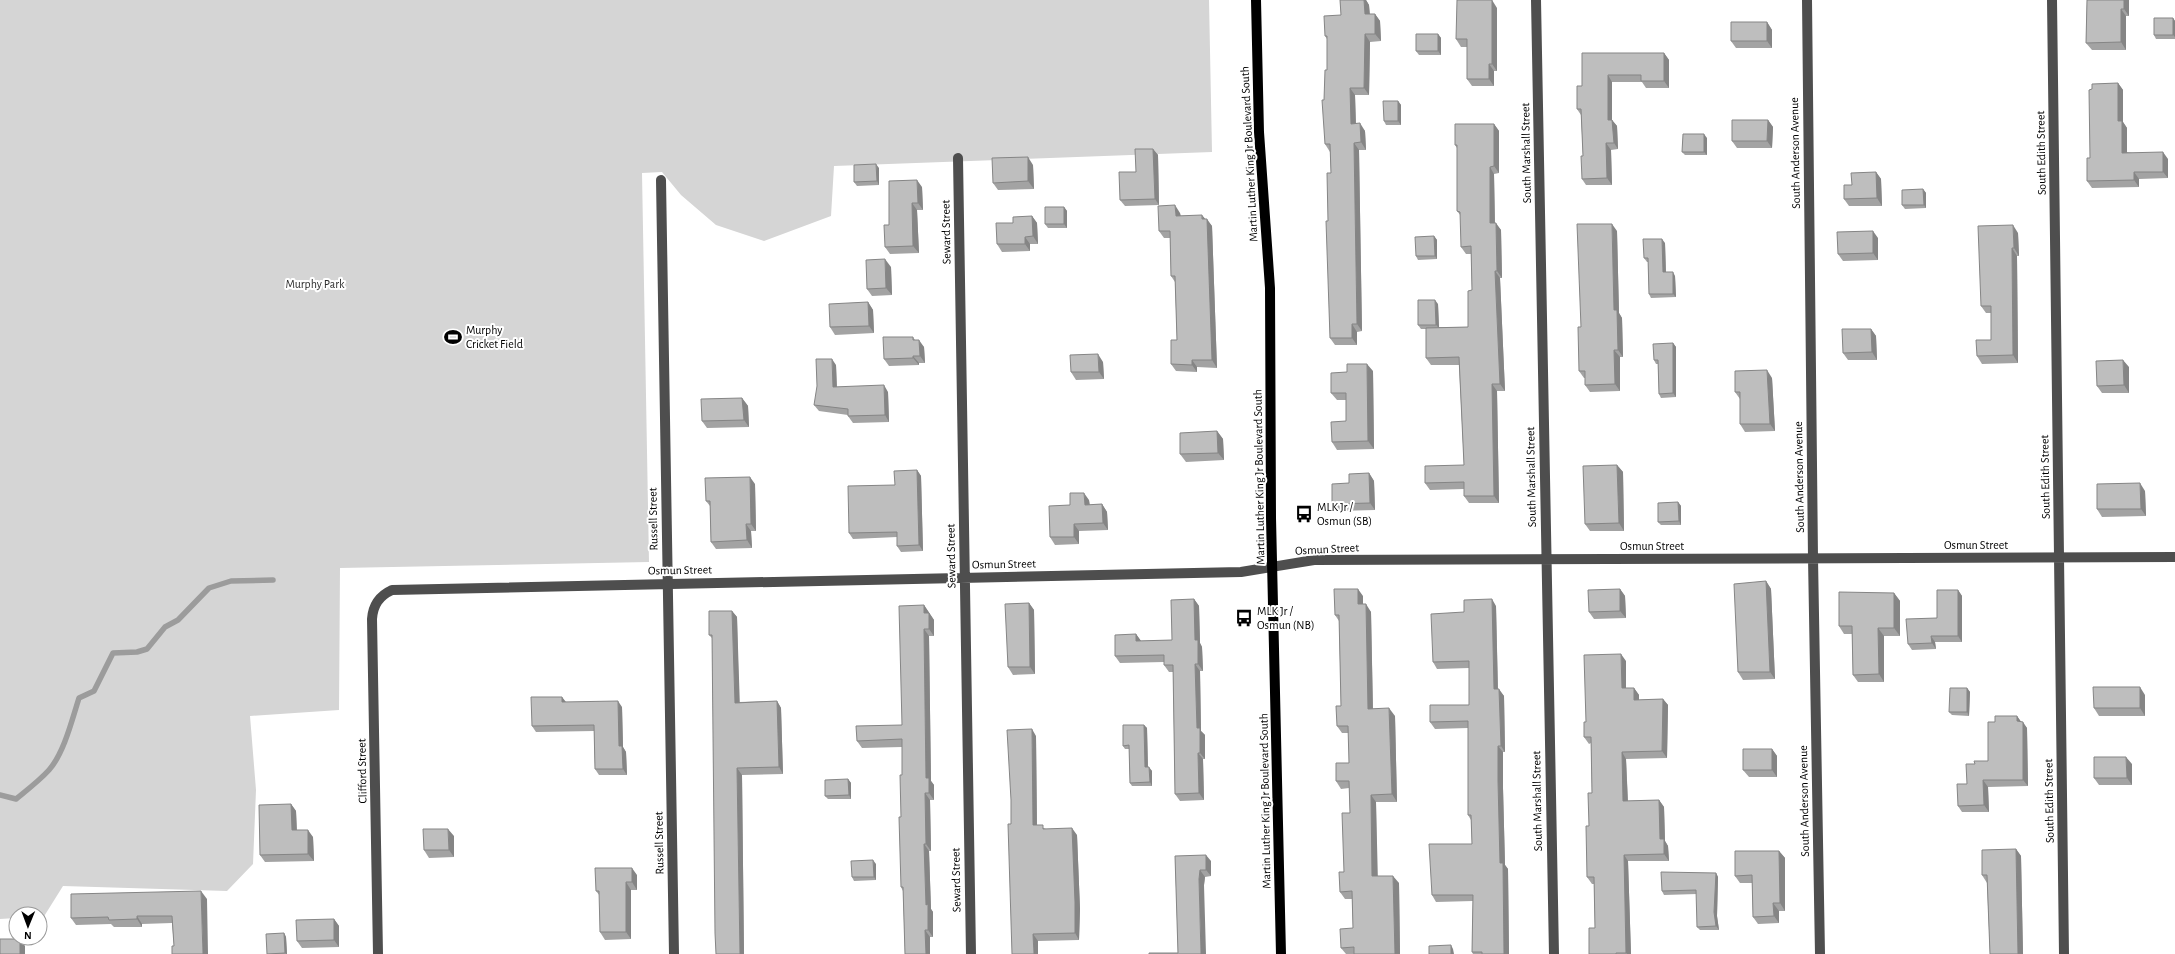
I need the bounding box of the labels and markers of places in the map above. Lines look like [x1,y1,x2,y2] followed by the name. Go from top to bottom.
[466,324,523,350] place label: Murphy Cricket Field
[443,327,463,347] sports icon: Murphy Cricket Field
[1317,501,1372,527] place label: MLK Jr / Osmun (SB)
[1294,504,1314,524] bus stop icon: MLK Jr / Osmun (SB)
[1257,605,1315,631] place label: MLK Jr / Osmun (NB)
[1234,608,1254,628] bus stop icon: MLK Jr / Osmun (NB)

